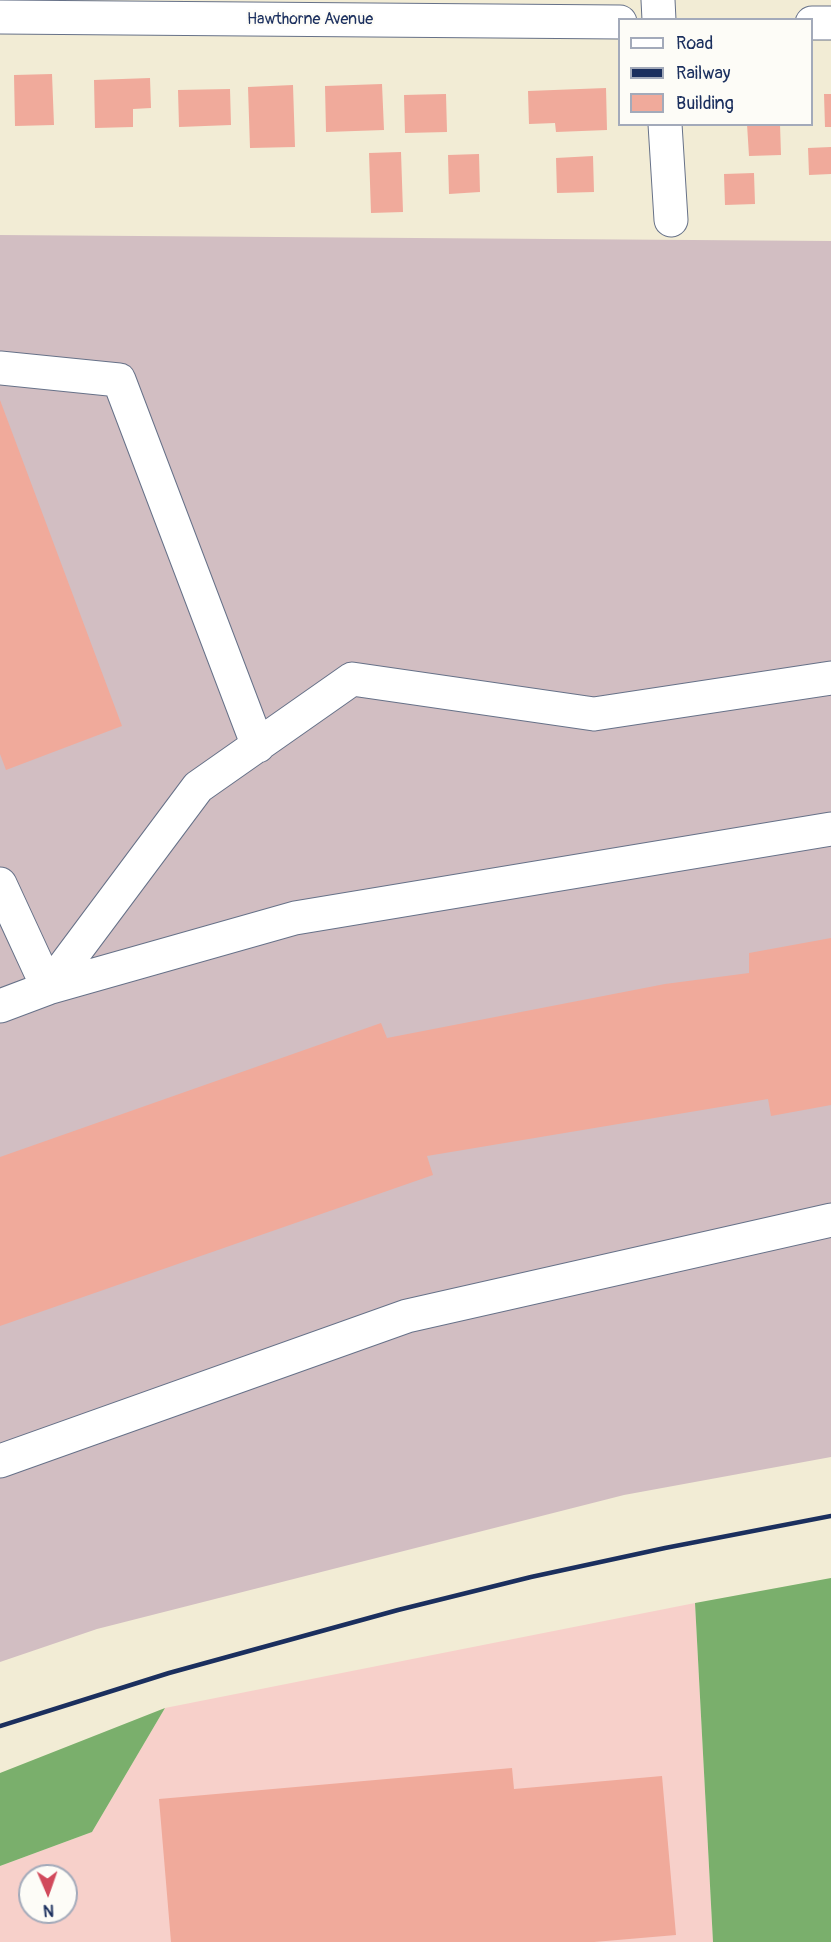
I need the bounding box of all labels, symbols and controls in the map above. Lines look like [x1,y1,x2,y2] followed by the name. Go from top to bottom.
[247,10,373,30] street label: Hawthorne Avenue
[618,18,813,126] legend
[676,32,713,55] text: Road
[676,62,731,85] text: Railway
[676,92,734,115] text: Building
[18,1864,78,1924] north arrow
[43,1900,54,1920] text: N

